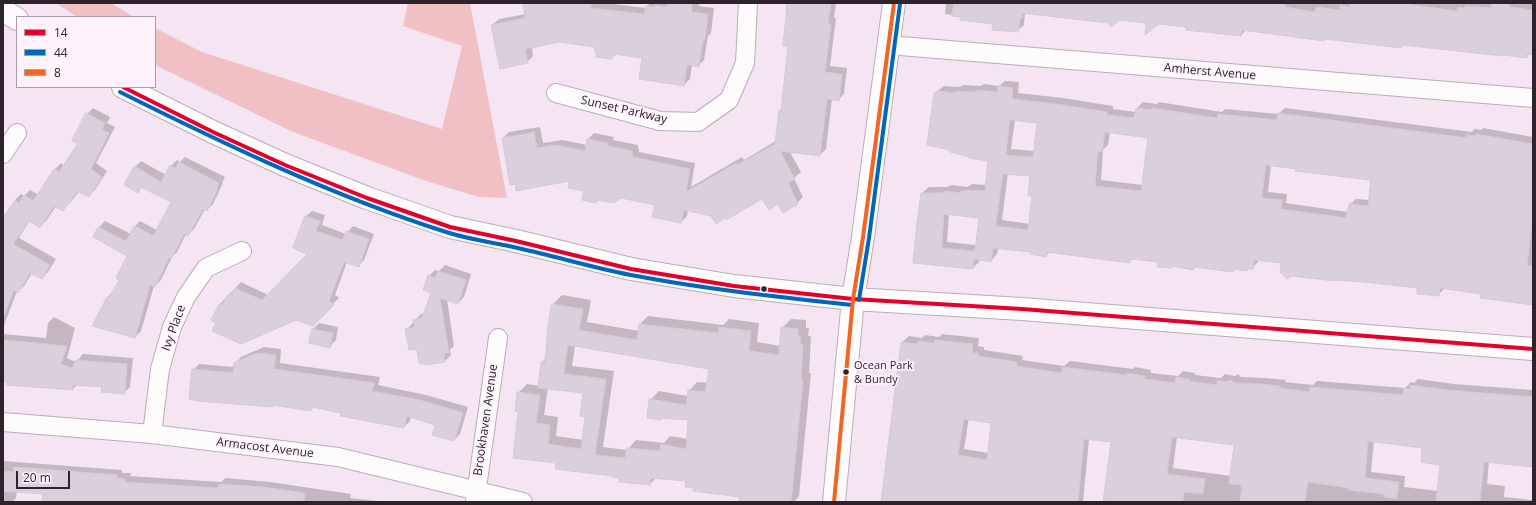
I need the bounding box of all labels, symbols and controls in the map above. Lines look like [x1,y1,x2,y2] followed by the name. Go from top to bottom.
[16,16,156,88] legend
[54,24,68,41] text: 14
[54,44,68,61] text: 44
[1163,61,1257,83] street label: Amherst Avenue
[54,64,61,81] text: 8
[579,93,669,127] street label: Sunset Parkway
[759,284,769,294] unlabelled marker
[159,303,189,353] street label: Ivy Place
[854,359,913,385] place label: Ocean Park & Bundy
[471,363,501,477] street label: Brookhaven Avenue
[841,367,851,377] marker: Ocean Park & Bundy
[215,435,315,461] street label: Armacost Avenue
[18,463,72,489] scale bar
[23,469,51,486] text: 20 m

